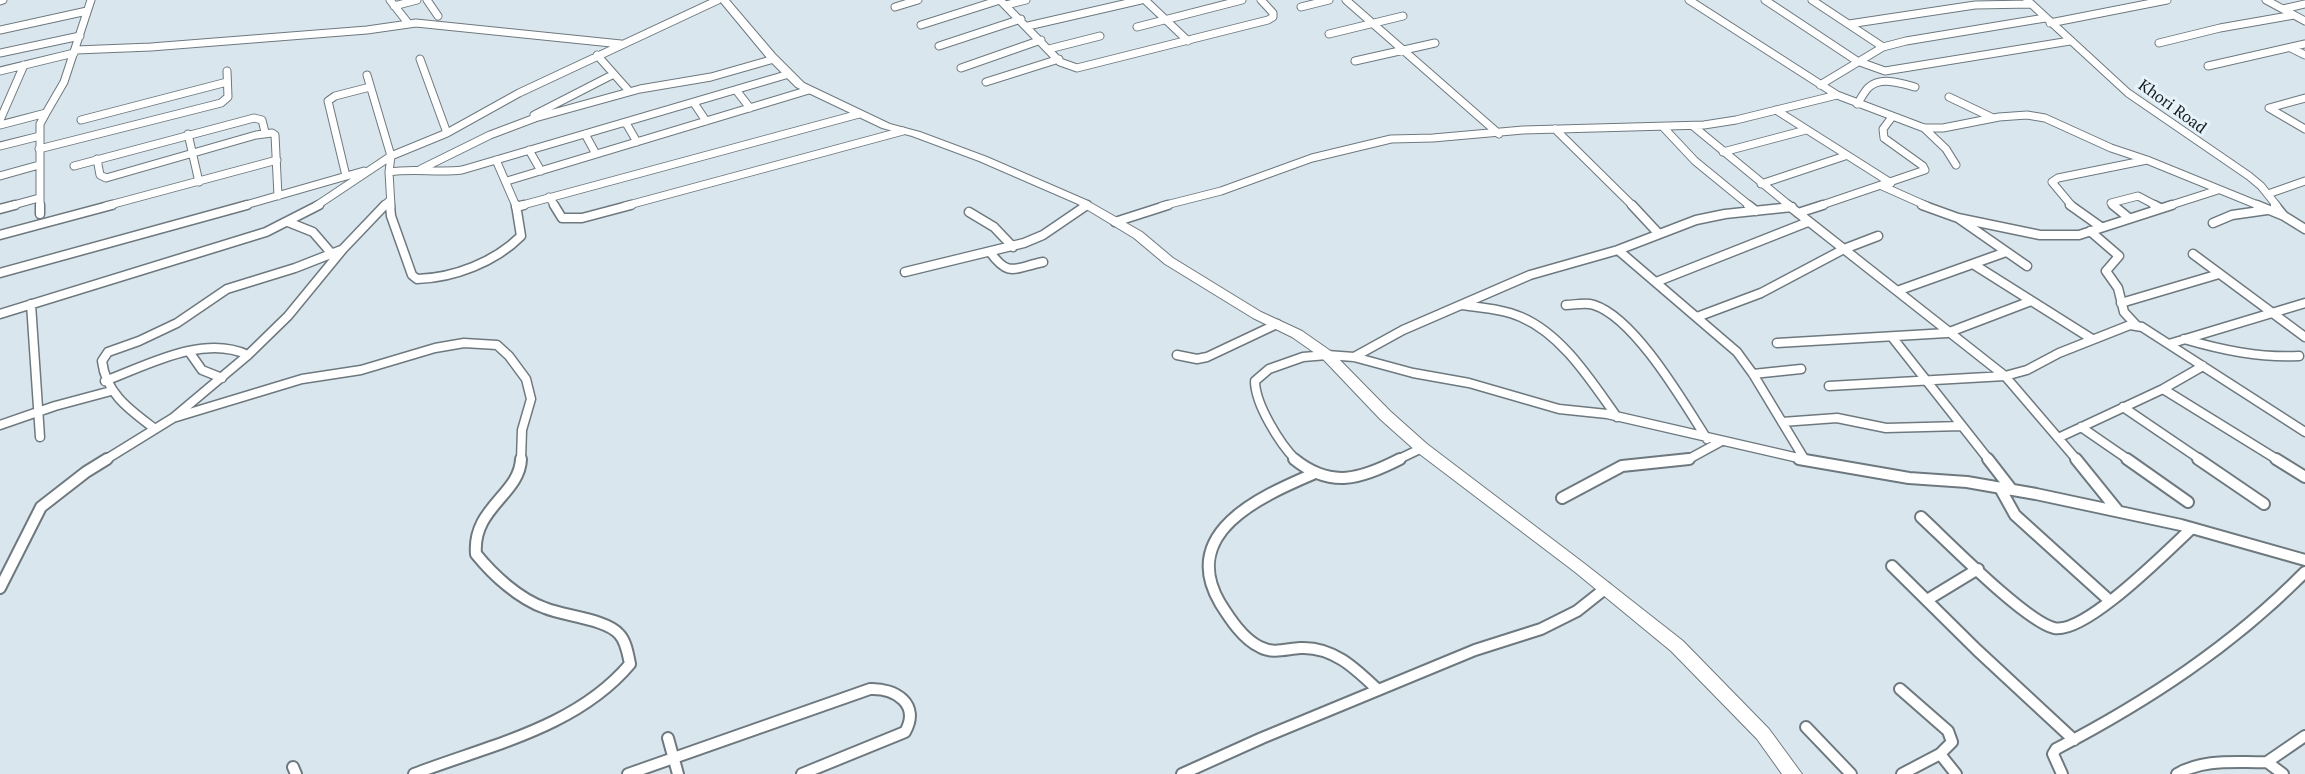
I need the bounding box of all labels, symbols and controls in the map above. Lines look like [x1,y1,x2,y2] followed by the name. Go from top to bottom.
[2134,76,2210,138] street label: Khori Road

